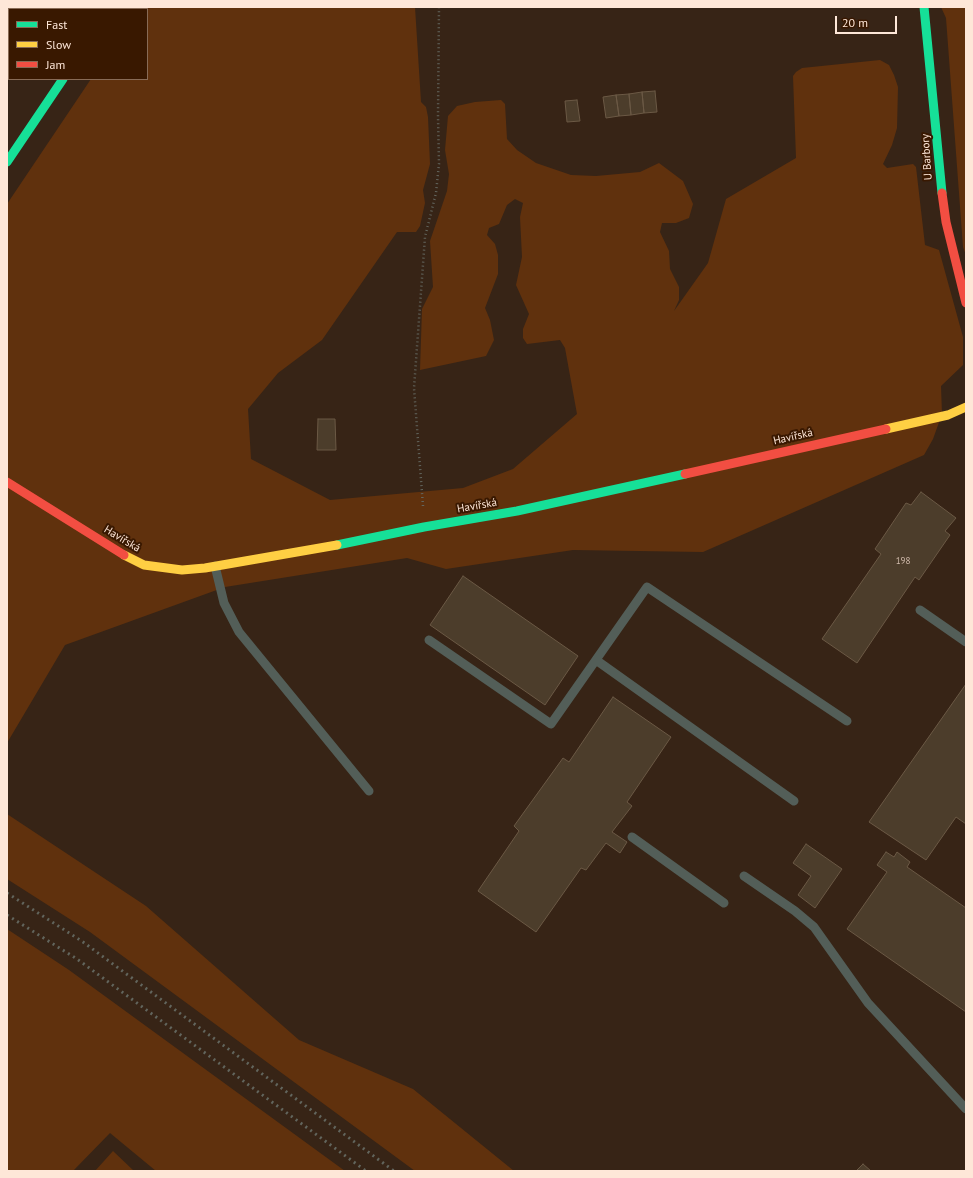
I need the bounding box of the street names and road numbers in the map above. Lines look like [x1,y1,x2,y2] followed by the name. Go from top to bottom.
[919,133,935,181] street label: U Barbory
[772,426,814,448] street label: Havířská
[456,496,498,516] street label: Havířská
[101,523,143,555] street label: Havířská

